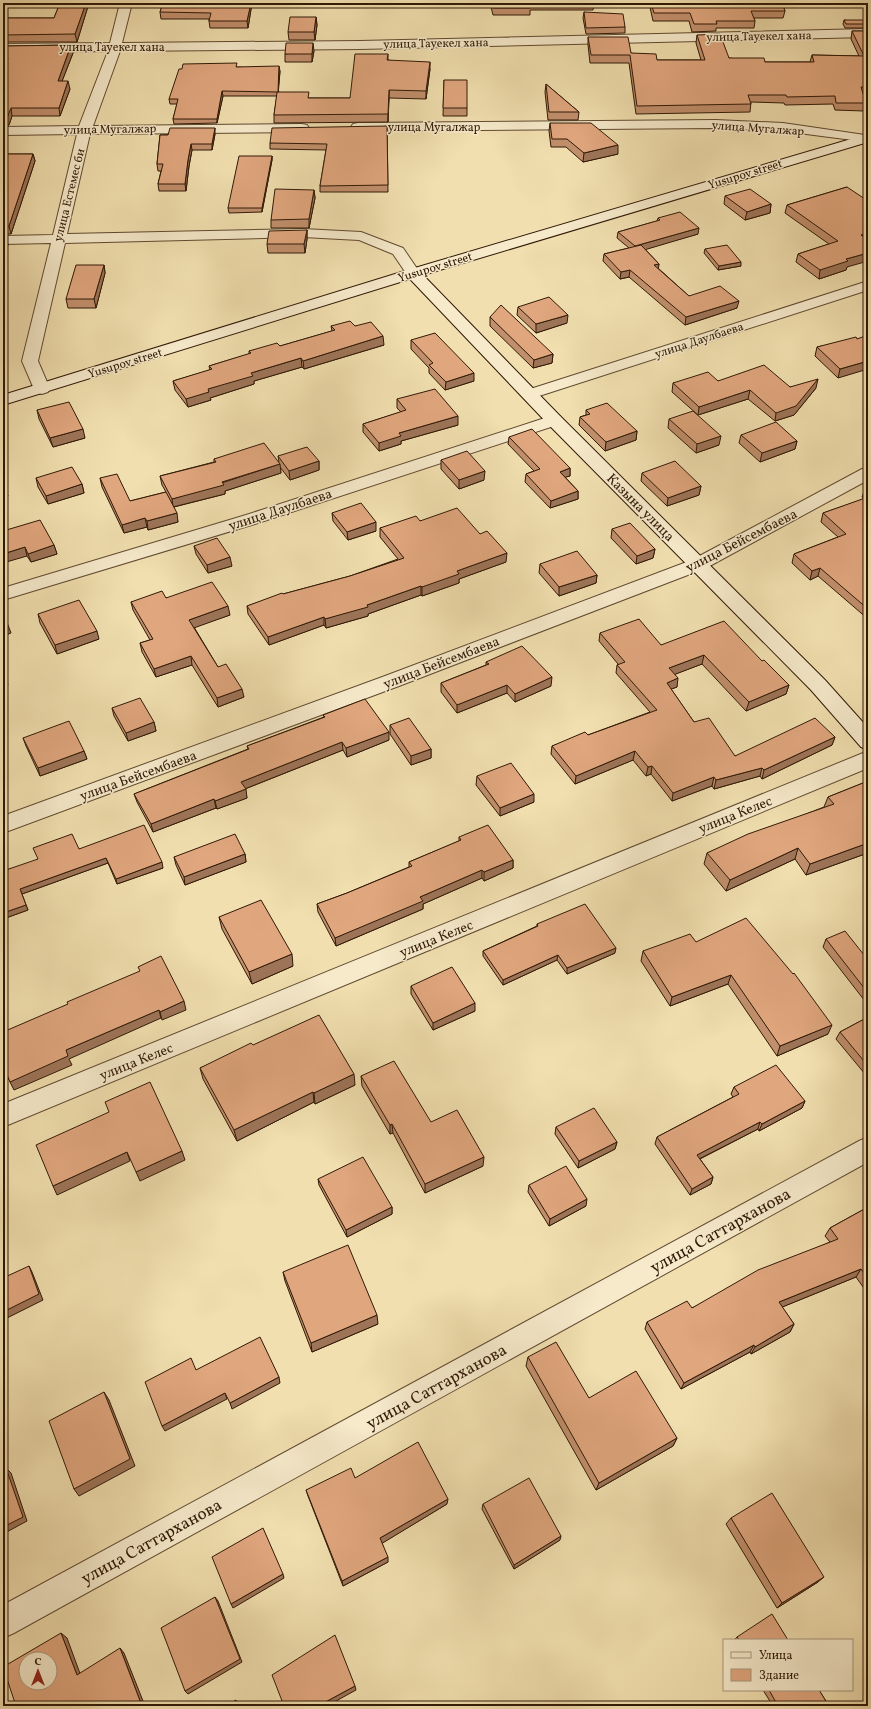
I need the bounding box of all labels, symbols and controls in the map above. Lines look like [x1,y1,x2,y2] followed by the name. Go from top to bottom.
[706,28,812,46] street label: улица Тауекел хана
[383,35,489,53] street label: улица Тауекел хана
[59,40,165,56] street label: улица Тауекел хана
[711,118,805,140] street label: улица Мугалжар
[388,120,480,136] street label: улица Мугалжар
[64,121,157,139] street label: улица Мугалжар
[51,147,89,244] street label: улица Естемес би
[706,156,785,194] street label: Yusupov street
[396,249,475,287] street label: Yusupov street
[653,319,746,363] street label: улица Даулбаева
[86,345,165,383] street label: Yusupov street
[602,470,678,546] street label: Казына улица
[226,485,335,536] street label: улица Даулбаева
[683,505,801,578] street label: улица Бейсембаева
[381,632,502,694] street label: улица Бейсембаева
[77,746,200,806] street label: улица Бейсембаева
[696,792,775,839] street label: улица Келес
[397,916,476,963] street label: улица Келес
[97,1039,176,1086] street label: улица Келес
[646,1183,795,1280] street label: улица Саттарханова
[362,1339,511,1436] street label: улица Саттарханова
[77,1494,226,1591] street label: улица Саттарханова
[723,1639,853,1691] legend
[759,1648,792,1664] text: Улица
[18,1651,58,1691] north arrow
[34,1655,42,1670] text: С
[759,1668,799,1684] text: Здание

